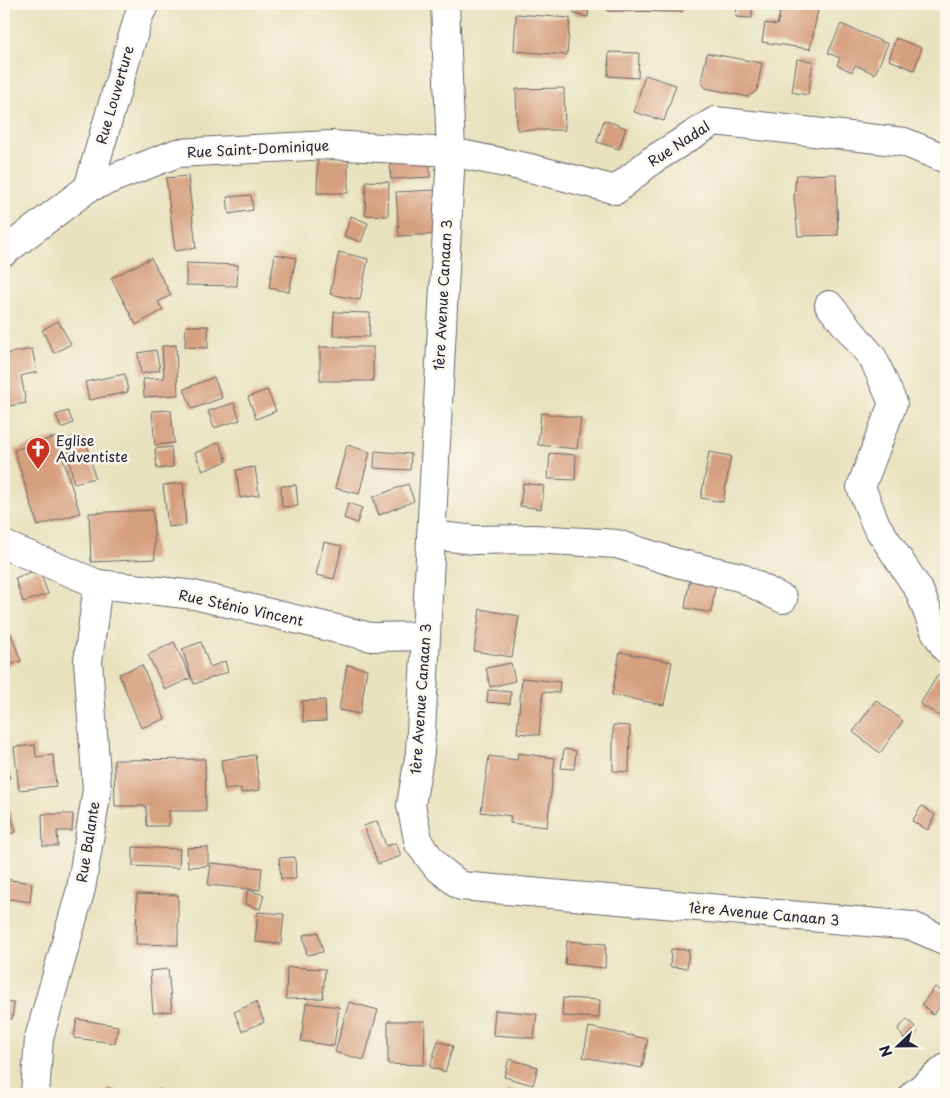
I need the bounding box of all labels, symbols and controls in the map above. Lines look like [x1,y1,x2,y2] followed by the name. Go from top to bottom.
[90,43,139,147] street label: Rue Louverture
[644,116,714,171] street label: Rue Nadal
[186,134,330,163] street label: Rue Saint-Dominique
[428,219,457,371] street label: 1ère Avenue Canaan 3
[56,430,128,467] place label: Eglise Adventiste
[25,436,51,470] church icon: Eglise Adventiste
[177,584,306,631] street label: Rue Sténio Vincent
[405,623,436,775] street label: 1ère Avenue Canaan 3
[71,800,104,884] street label: Rue Balante
[688,896,840,931] street label: 1ère Avenue Canaan 3
[872,1020,922,1070] north arrow
[874,1042,897,1060] text: N

